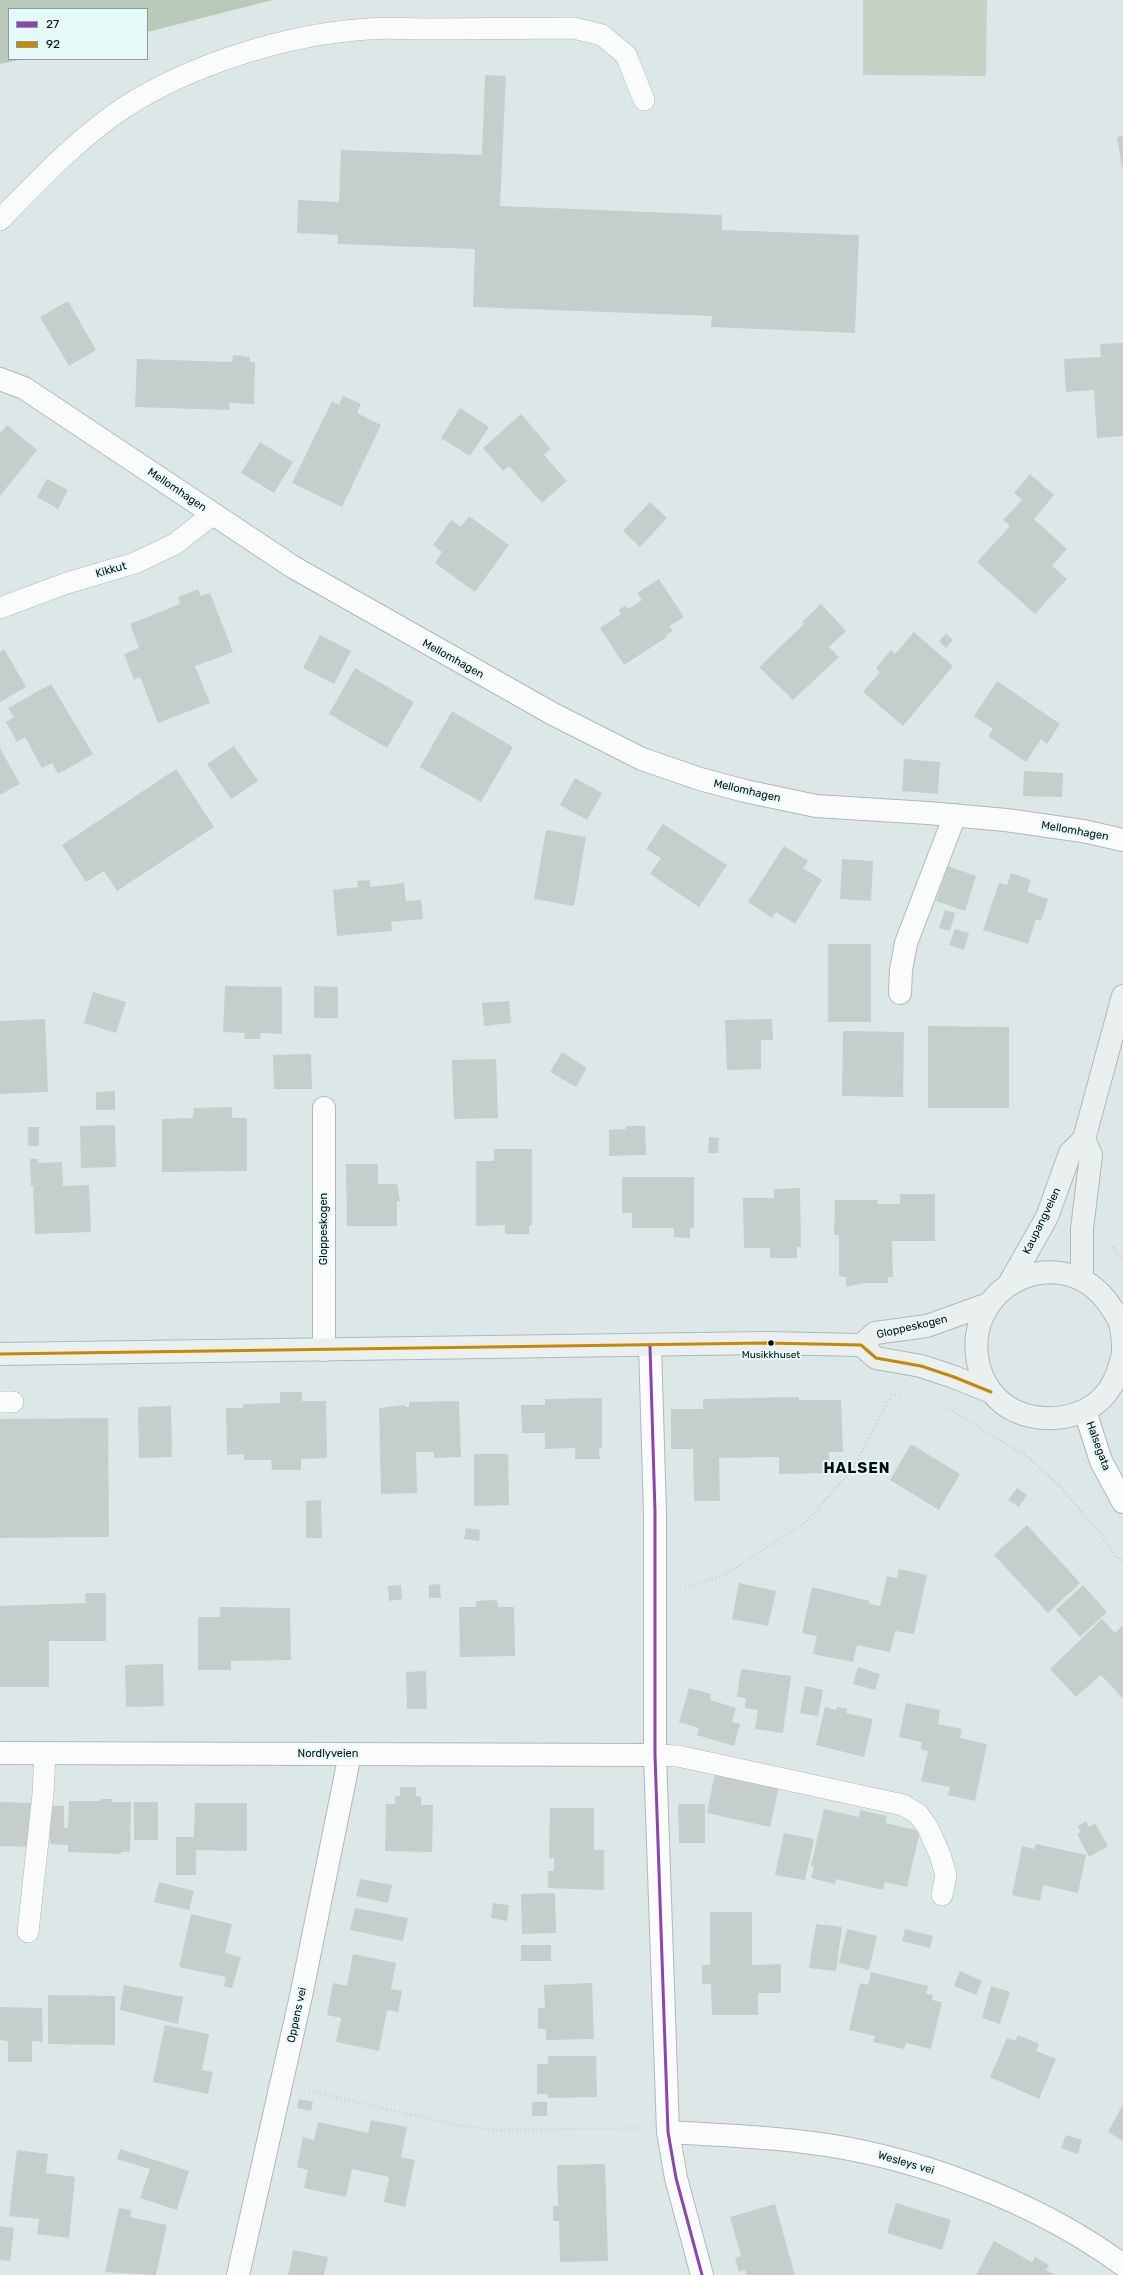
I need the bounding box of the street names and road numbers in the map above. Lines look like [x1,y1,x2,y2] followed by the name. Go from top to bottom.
[145,465,209,515] street label: Mellomhagen
[94,559,128,581] street label: Kikkut
[420,637,486,681] street label: Mellomhagen
[712,777,782,805] street label: Mellomhagen
[1040,819,1110,843] street label: Mellomhagen
[1020,1185,1064,1257] street label: Kaupangveien
[317,1193,331,1265] street label: Gloppeskogen
[875,1312,949,1342] street label: Gloppeskogen
[1083,1420,1113,1472] street label: Halsegata
[298,1747,358,1761] street label: Nordlyveien
[285,1986,309,2044] street label: Oppens vei
[876,2149,936,2177] street label: Wesleys vei

